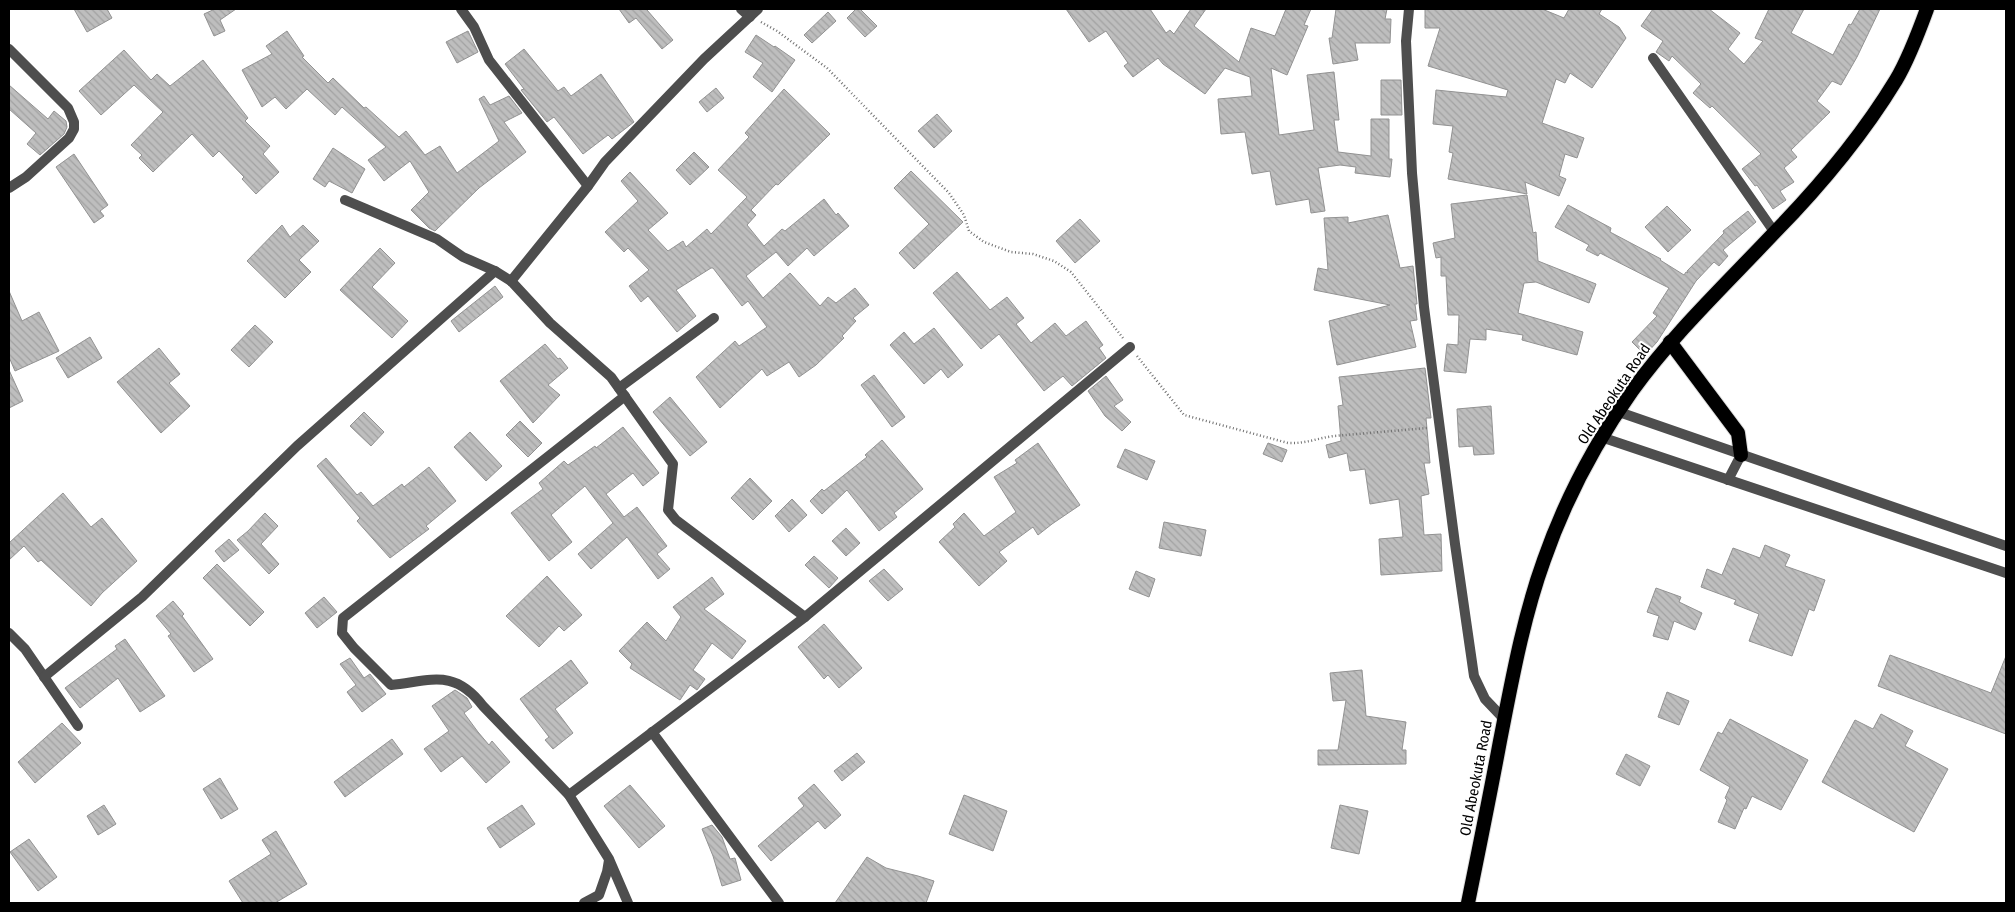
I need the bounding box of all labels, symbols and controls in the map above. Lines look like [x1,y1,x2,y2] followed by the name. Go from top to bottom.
[1574,340,1654,448] street label: Old Abeokuta Road
[1456,719,1496,837] street label: Old Abeokuta Road

